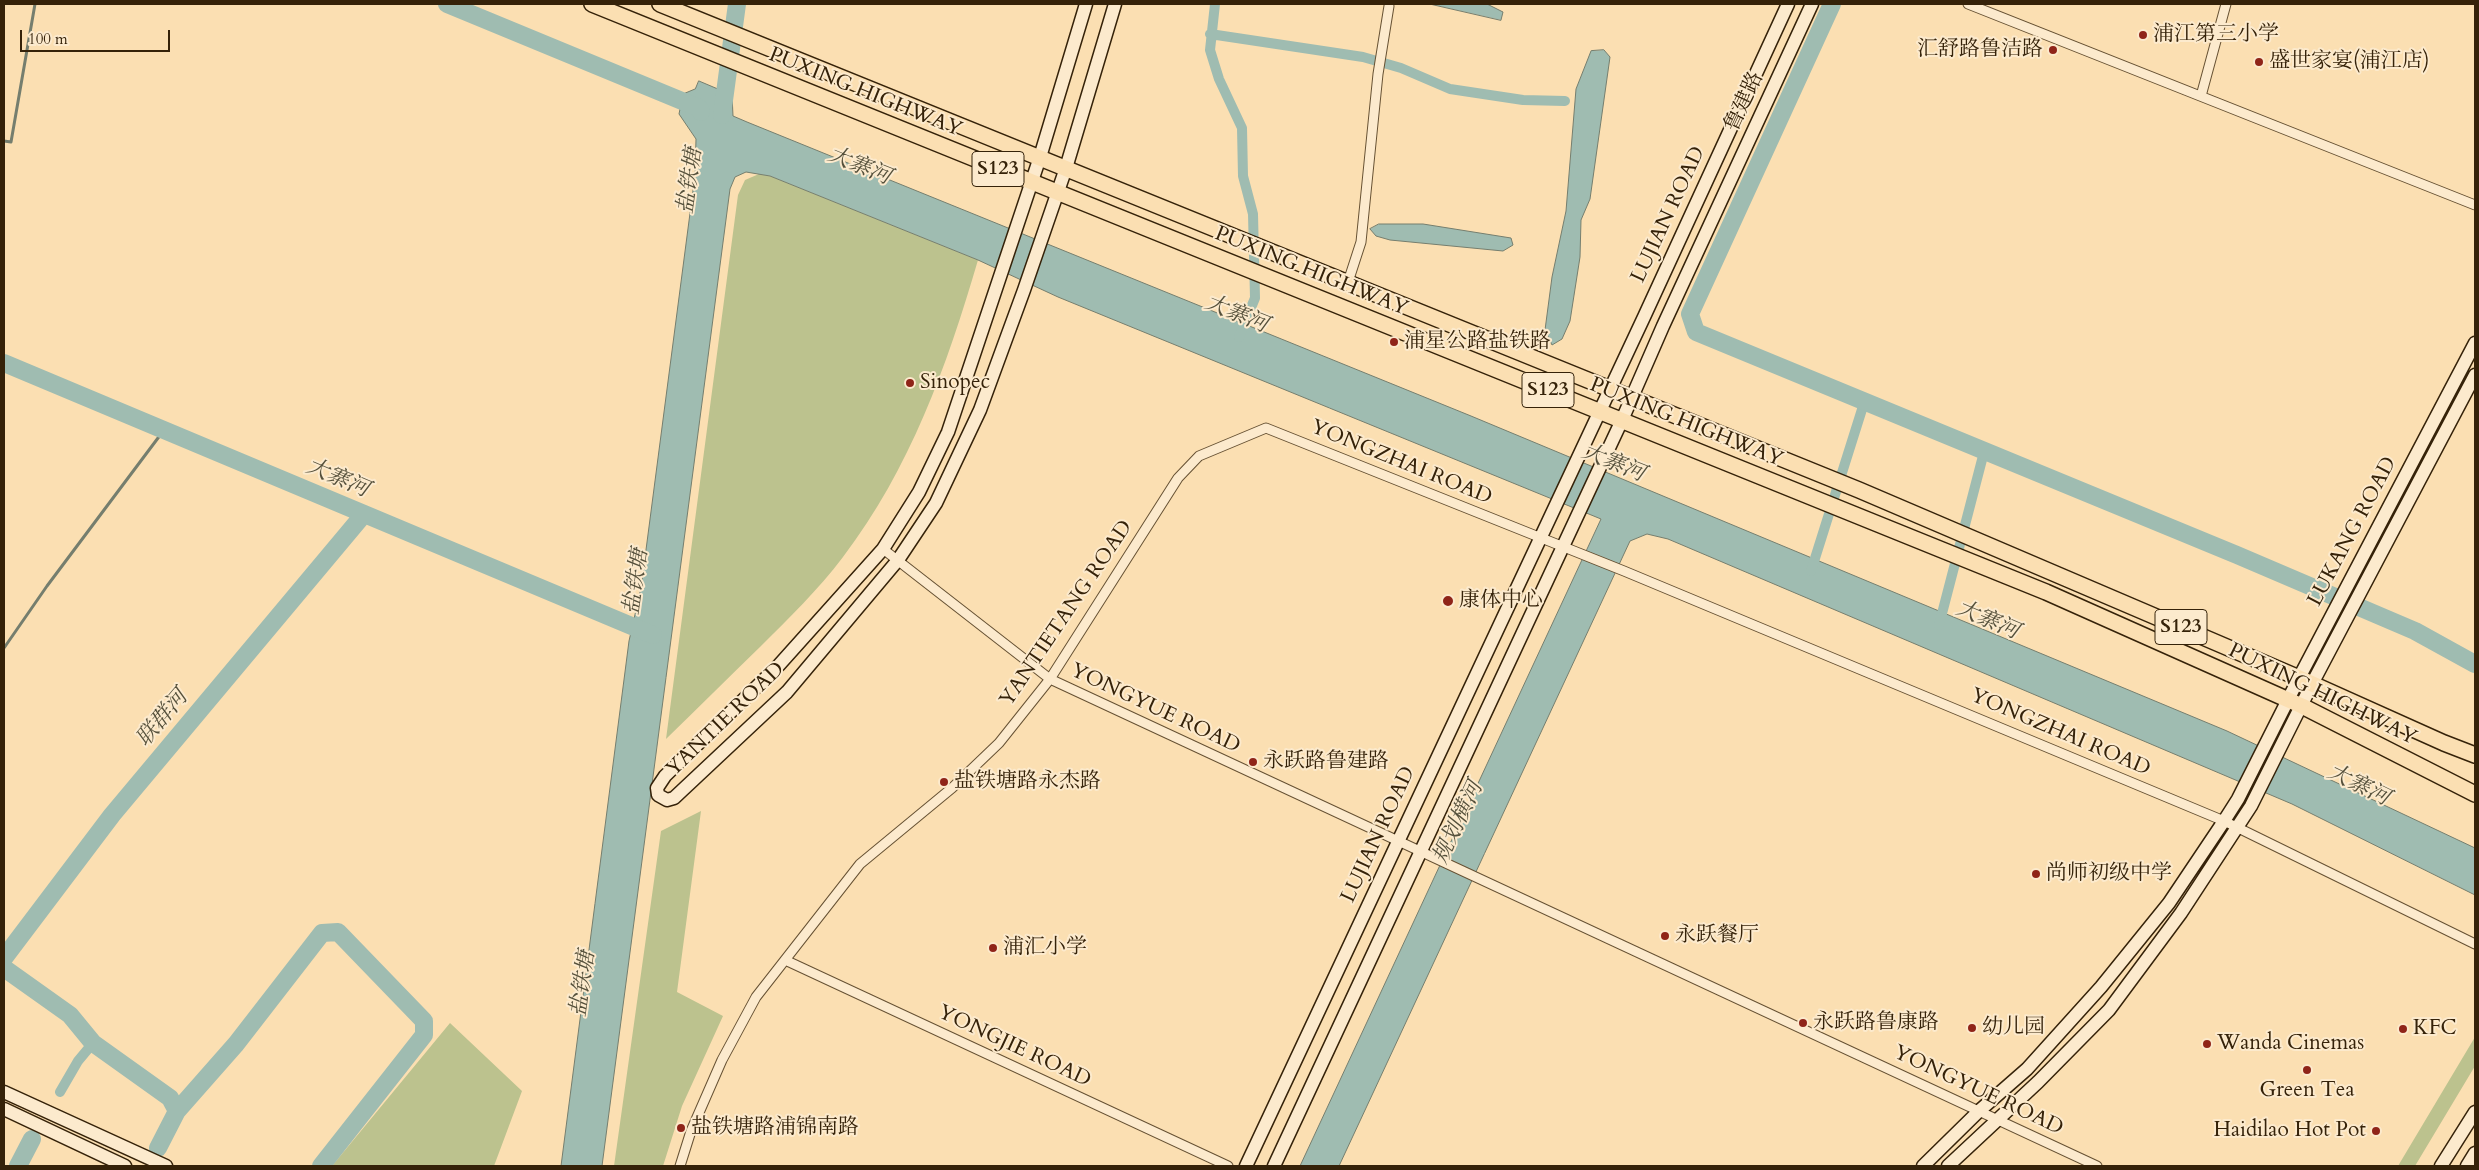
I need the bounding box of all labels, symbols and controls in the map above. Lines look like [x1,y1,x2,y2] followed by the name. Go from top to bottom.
[22,20,172,52] scale bar
[2153,22,2279,48] place label: 浦江第三小学
[28,29,68,49] text: 100 m
[2137,29,2149,41] marker: 浦江第三小学
[1917,37,2043,63] place label: 汇舒路鲁洁路
[765,43,965,143] street label: PUXING HIGHWAY
[2047,44,2059,56] marker: 汇舒路鲁洁路
[2269,49,2429,75] place label: 盛世家宴(浦江店)
[2253,56,2265,68] marker: 盛世家宴(浦江店)
[1720,68,1770,136] street label: 鲁建路
[823,142,895,192] water label: 大寨河
[1626,143,1712,287] street label: LUJIAN ROAD
[673,146,709,216] water label: 盐铁塘
[972,152,1024,186] road number: S123
[1211,222,1411,322] street label: PUXING HIGHWAY
[1200,290,1272,340] water label: 大寨河
[1404,329,1551,355] place label: 浦星公路盐铁路
[1388,336,1400,348] marker: 浦星公路盐铁路
[920,370,990,396] place label: Sinopec
[1522,372,1574,408] road number: S123
[1586,373,1786,473] street label: PUXING HIGHWAY
[904,377,916,389] marker: Sinopec
[1307,415,1495,511] street label: YONGZHAI ROAD
[1577,439,1649,489] water label: 大寨河
[2303,453,2403,611] street label: LUKANG ROAD
[301,454,373,504] water label: 大寨河
[995,516,1139,712] street label: YANTIETANG ROAD
[619,547,655,617] water label: 盐铁塘
[1459,588,1543,614] place label: 康体中心
[1441,594,1455,608] marker: 康体中心
[1951,596,2023,646] water label: 大寨河
[2155,610,2207,644] road number: S123
[2224,638,2420,752] street label: PUXING HIGHWAY
[662,657,790,783] street label: YANTIE ROAD
[1066,659,1244,759] street label: YONGYUE ROAD
[1966,684,2154,782] street label: YONGZHAI ROAD
[132,685,194,753] water label: 联群河
[1263,749,1389,775] place label: 永跃路鲁建路
[1247,756,1259,768] marker: 永跃路鲁建路
[2323,760,2393,812] water label: 大寨河
[1336,763,1422,907] street label: LUJIAN ROAD
[954,769,1101,795] place label: 盐铁塘路永杰路
[938,776,950,788] marker: 盐铁塘路永杰路
[1428,778,1490,868] water label: 规划横河
[2046,861,2172,887] place label: 尚师初级中学
[2030,868,2042,880] marker: 尚师初级中学
[1675,923,1759,949] place label: 永跃餐厅
[1659,930,1671,942] marker: 永跃餐厅
[1003,935,1087,961] place label: 浦汇小学
[987,942,999,954] marker: 浦汇小学
[566,949,602,1019] water label: 盐铁塘
[933,1001,1095,1093] street label: YONGJIE ROAD
[1813,1010,1939,1036] place label: 永跃路鲁康路
[1982,1015,2045,1041] place label: 幼儿园
[2413,1016,2457,1042] place label: KFC
[1797,1017,1809,1029] marker: 永跃路鲁康路
[1966,1022,1978,1034] marker: 幼儿园
[2397,1023,2409,1035] marker: KFC
[2217,1031,2364,1057] place label: Wanda Cinemas
[2201,1038,2213,1050] marker: Wanda Cinemas
[1889,1041,2067,1141] street label: YONGYUE ROAD
[2301,1064,2313,1076] marker: Green Tea
[2260,1078,2354,1104] place label: Green Tea
[691,1115,859,1141] place label: 盐铁塘路浦锦南路
[2213,1118,2366,1144] place label: Haidilao Hot Pot
[675,1122,687,1134] marker: 盐铁塘路浦锦南路
[2370,1125,2382,1137] marker: Haidilao Hot Pot

